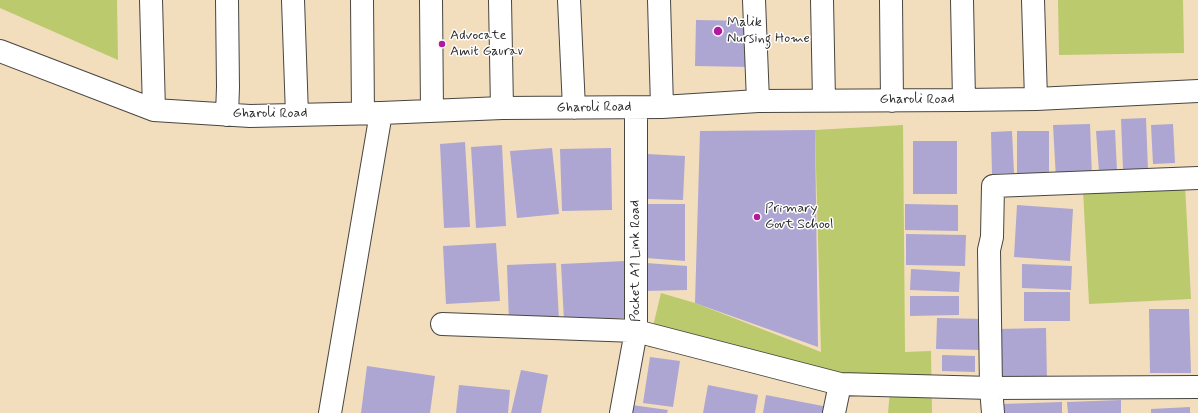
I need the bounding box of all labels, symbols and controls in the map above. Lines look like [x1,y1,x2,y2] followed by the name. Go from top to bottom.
[727,15,810,48] place label: Malik Nursing Home
[712,25,724,37] marker: Malik Nursing Home
[450,28,523,60] place label: Advocate Amit Gaurav
[437,39,447,49] marker: Advocate Amit Gaurav
[880,92,954,108] street label: Gharoli Road
[556,99,632,117] street label: Gharoli Road
[233,106,307,122] street label: Gharoli Road
[628,200,644,322] street label: Pocket A1 Link Road
[765,201,833,234] place label: Primary Govt School
[752,212,762,222] marker: Primary Govt School

